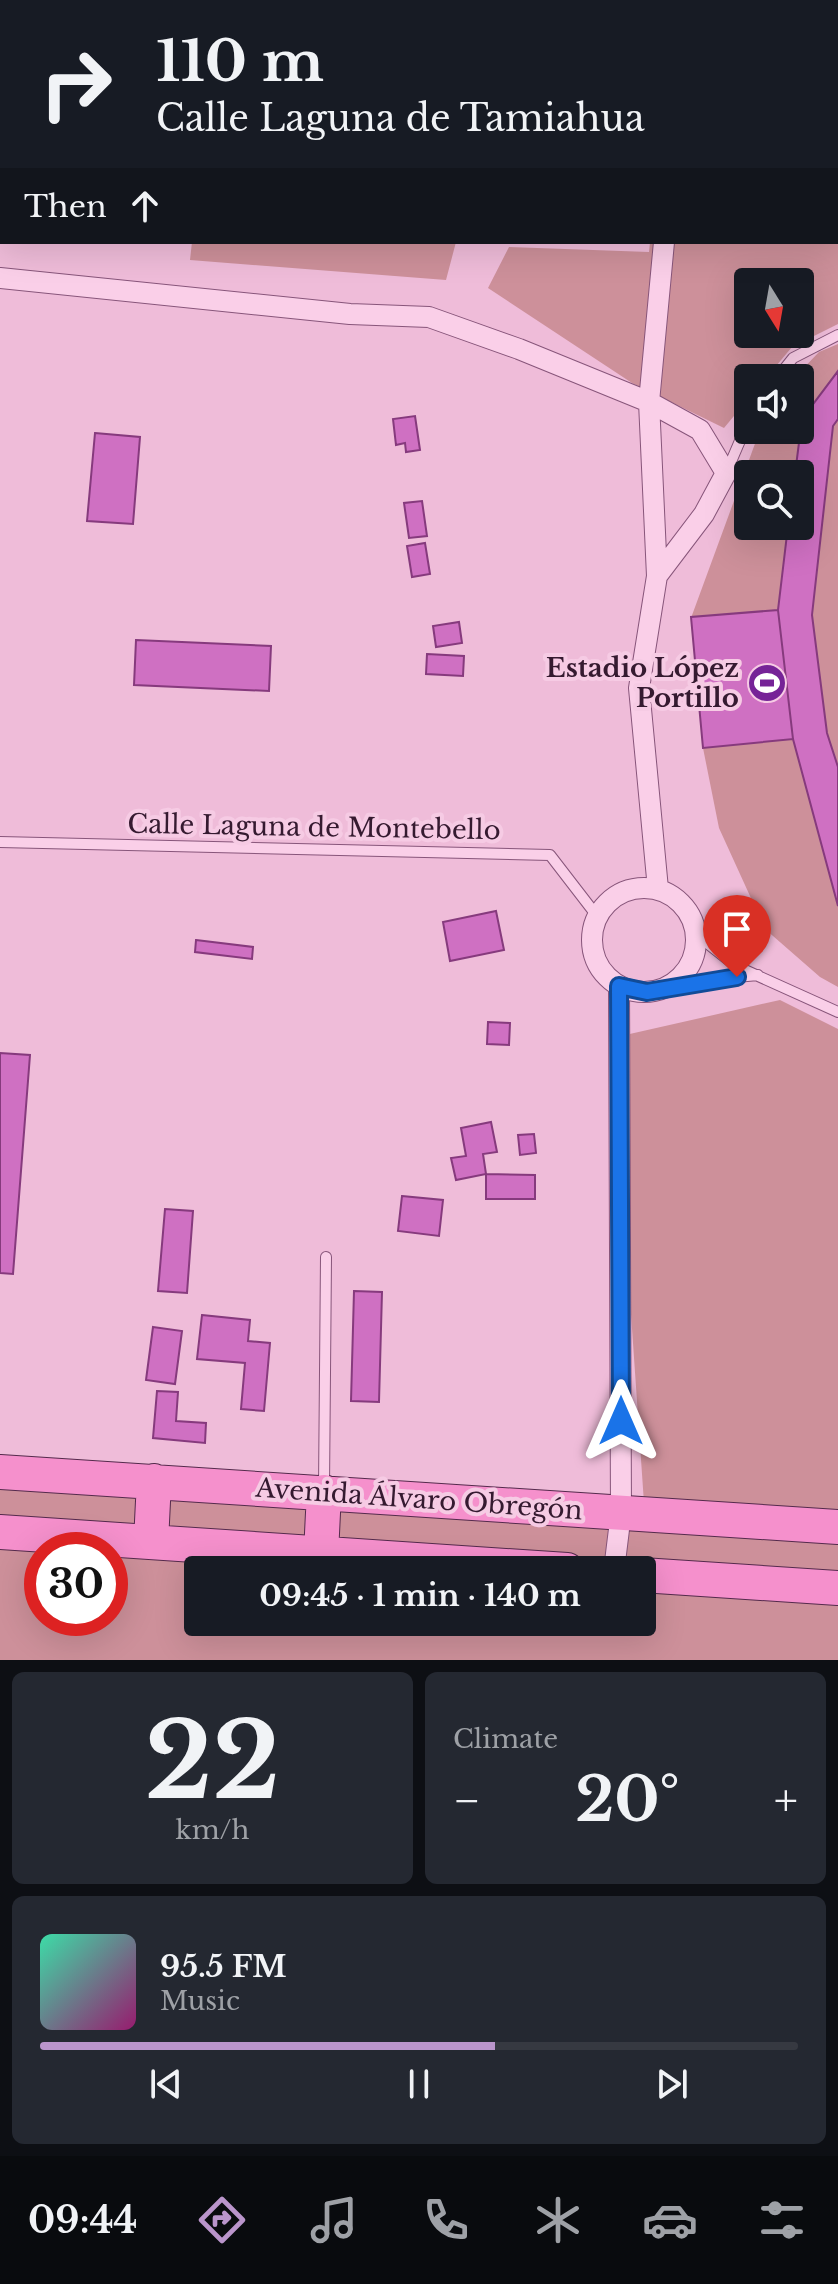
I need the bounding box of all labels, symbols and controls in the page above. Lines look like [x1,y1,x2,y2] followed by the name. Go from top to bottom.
[156,27,324,96] text: 110 m
[24,32,128,136] icon: right
[156,96,645,141] text: Calle Laguna de Tamiahua
[123,184,167,228] icon: ahead
[24,188,107,225] text: Then
[734,268,814,348] north arrow
[734,268,814,540] map controls
[734,364,814,444] button: sound
[734,460,814,540] button: search
[546,652,739,714] place label: Estadio López Portillo
[746,662,788,704] sports icon: Estadio López Portillo
[127,808,501,846] street label: Calle Laguna de Montebello
[703,895,771,977] pin
[715,907,759,951] icon: arrive
[579,1379,663,1463] position arrow
[253,1472,584,1526] street label: Avenida Álvaro Obregón
[24,1532,128,1636] speed limit sign: 30
[259,1577,581,1614] text: 09:45 · 1 min · 140 m
[145,1697,280,1826] text: 22
[453,1723,558,1755] text: Climate
[575,1763,680,1837] text: 20°
[453,1773,481,1828] text: −
[774,1773,798,1828] text: +
[176,1814,249,1846] text: km/h
[160,1948,287,1985] text: 95.5 FM
[160,1985,240,2017] text: Music
[144,2062,188,2106] icon: previous
[397,2062,441,2106] icon: pause
[650,2062,694,2106] icon: next
[194,2192,250,2248] icon: directions
[306,2192,362,2248] icon: music
[418,2192,474,2248] icon: phone
[530,2192,586,2248] icon: climate
[642,2192,698,2248] icon: car
[754,2192,810,2248] icon: filters
[28,2198,138,2243] text: 09:44

